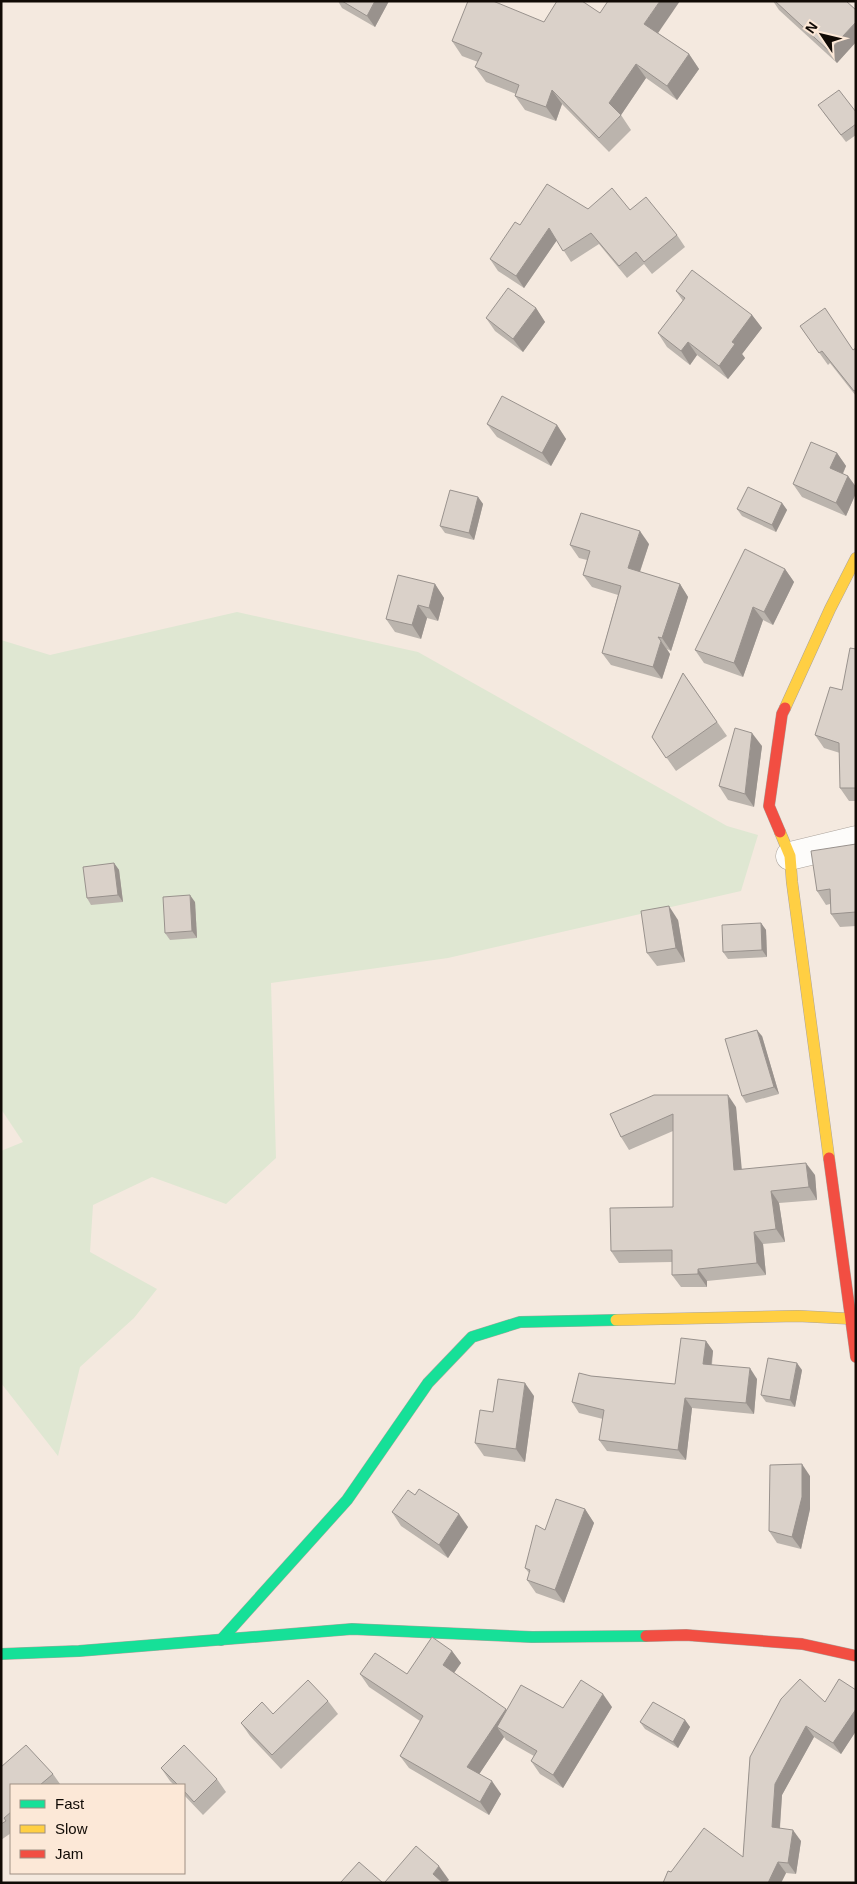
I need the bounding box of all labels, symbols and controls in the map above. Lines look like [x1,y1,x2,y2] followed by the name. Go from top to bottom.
[797,10,847,60] north arrow
[802,19,821,36] text: N
[10,1784,185,1874] legend
[55,1795,85,1812] text: Fast
[55,1820,88,1837] text: Slow
[55,1845,83,1862] text: Jam

